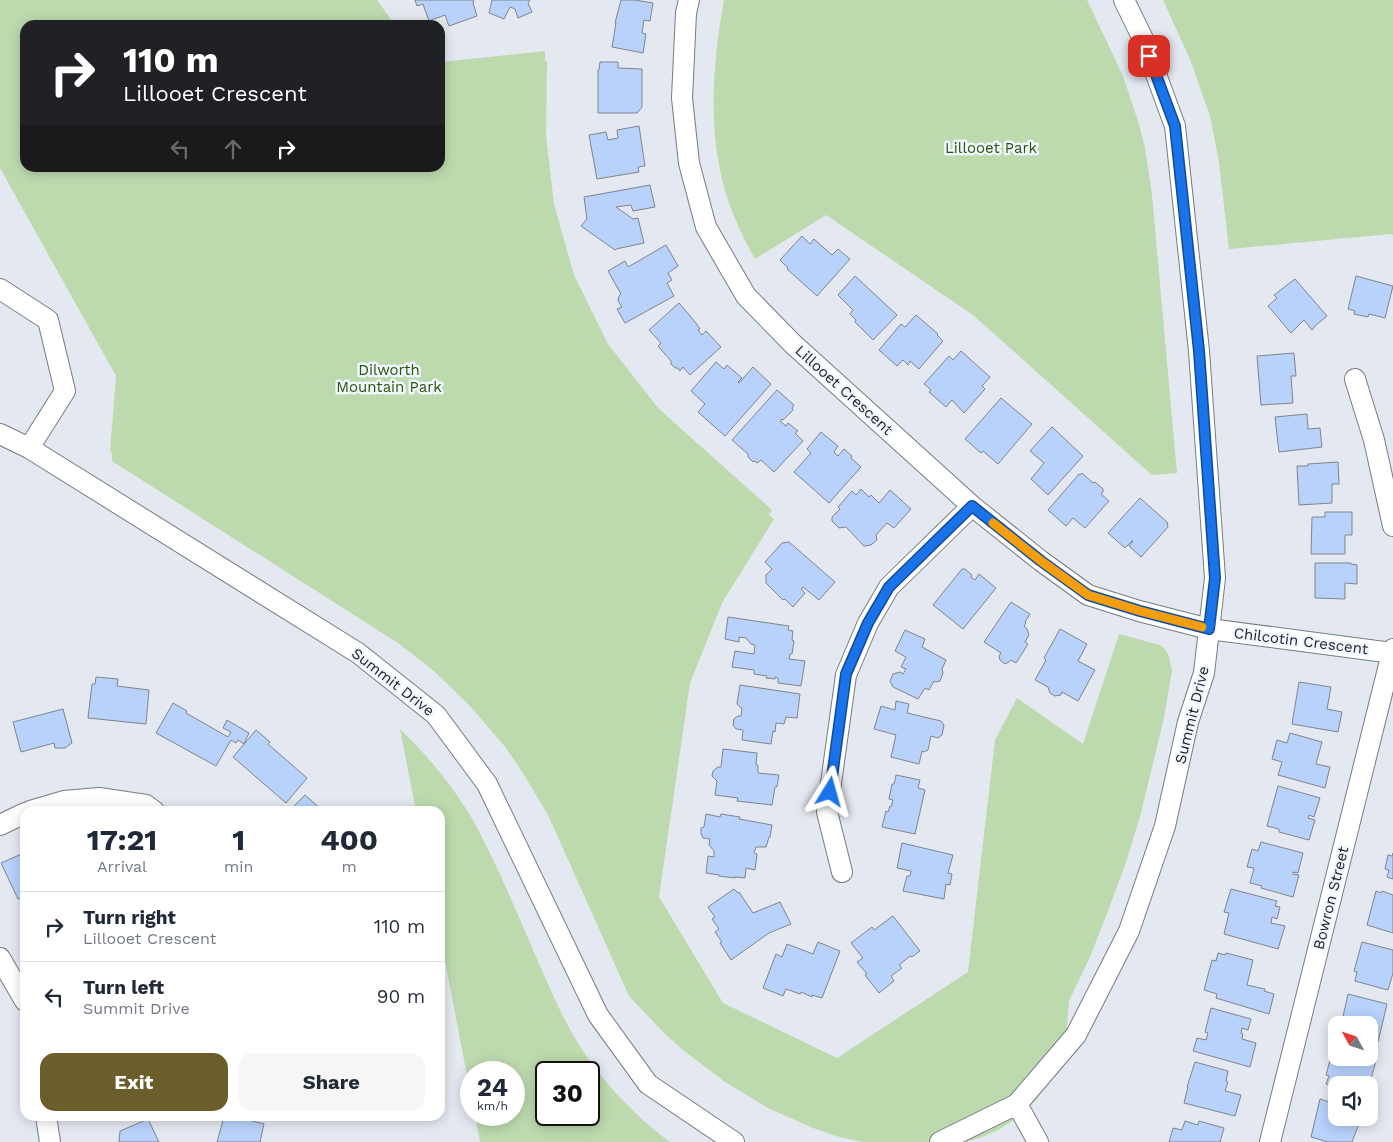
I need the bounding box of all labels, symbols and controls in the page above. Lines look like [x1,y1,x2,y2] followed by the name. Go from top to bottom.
[1128,35,1170,77] pin
[123,39,219,81] text: 110 m
[40,40,105,105] icon: right
[1135,42,1163,70] icon: arrive
[123,81,307,106] text: Lillooet Crescent
[166,135,194,163] icon: left
[219,135,247,163] icon: ahead
[272,135,300,163] icon: right
[945,139,1038,157] park label: Lillooet Park
[791,341,897,439] street label: Lillooet Crescent
[336,361,442,396] park label: Dilworth Mountain Park
[1233,624,1370,658] street label: Chilcotin Crescent
[348,644,438,720] street label: Summit Drive
[1171,664,1213,766] street label: Summit Drive
[803,765,855,817] position arrow
[87,822,157,857] text: 17:21
[232,822,245,857] text: 1
[320,822,378,857] text: 400
[1310,844,1353,951] street label: Bowron Street
[97,857,147,876] text: Arrival
[224,857,253,876] text: min
[342,857,357,876] text: m
[83,906,176,929] text: Turn right
[40,913,68,941] icon: right
[374,915,425,938] text: 110 m
[83,929,217,948] text: Lillooet Crescent
[83,976,164,999] text: Turn left
[40,983,68,1011] icon: left
[377,985,425,1008] text: 90 m
[83,999,190,1018] text: Summit Drive
[1328,1016,1378,1066] north arrow
[1328,1016,1378,1126] map controls
[40,1053,228,1111] button: Exit
[238,1053,425,1111] button: Share
[535,1061,600,1126] speed limit sign: 30
[477,1073,508,1102] text: 24
[1328,1076,1378,1126] button: sound
[477,1099,508,1113] text: km/h

